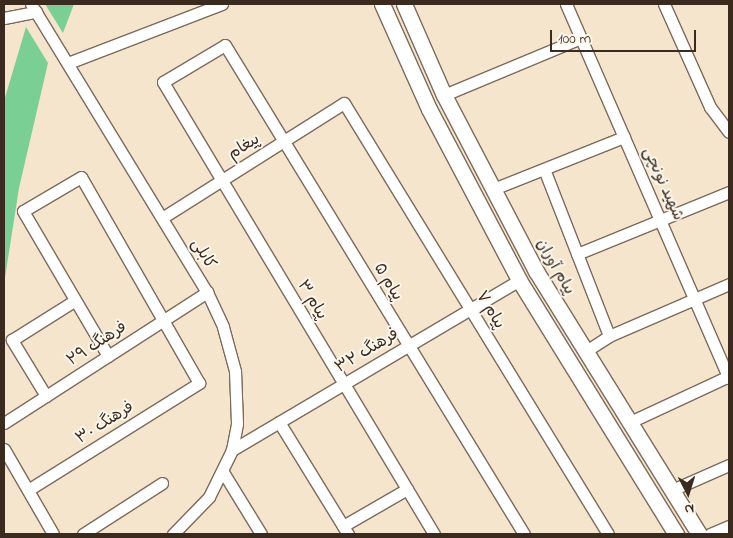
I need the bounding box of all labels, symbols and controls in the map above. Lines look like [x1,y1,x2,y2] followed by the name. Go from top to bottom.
[553,20,699,52] scale bar
[558,28,591,50] text: 100 m
[225,130,263,164] street label: پیغام
[638,144,688,224] street label: شهید نونچی
[187,235,219,273] street label: کابلی
[531,236,579,298] street label: پیام آوران
[369,260,407,304] street label: پیام ۵
[293,277,331,323] street label: پیام ۳
[471,288,509,332] street label: پیام ۷
[64,318,130,370] street label: فرهنگ ۲۹
[332,325,402,377] street label: فرهنگ ۳۲
[72,398,138,448] street label: فرهنگ ۳۰
[663,468,713,518] north arrow
[684,498,695,519] text: N

